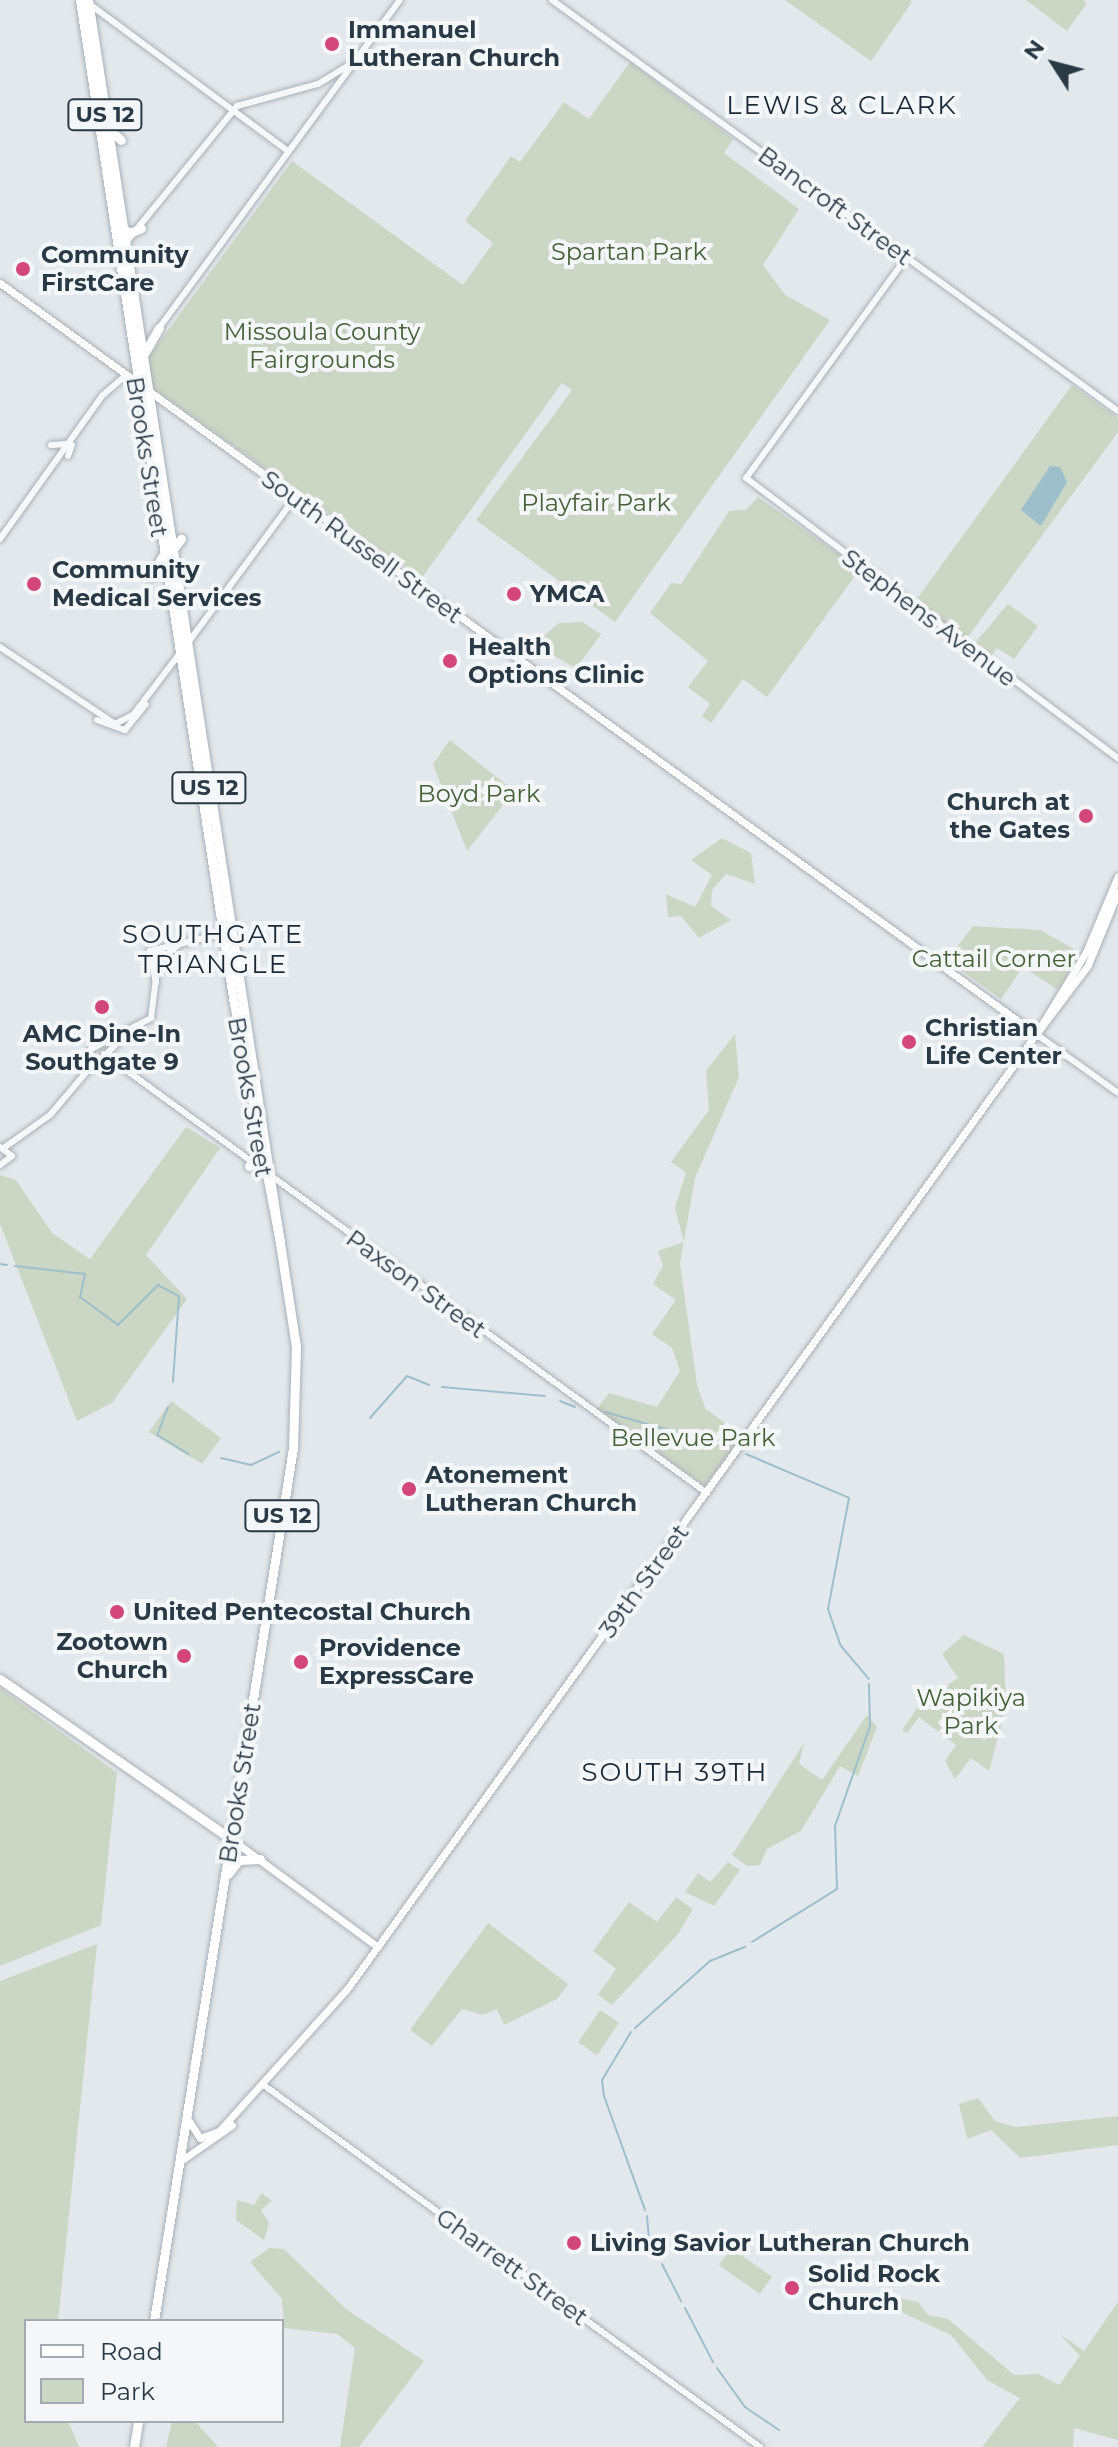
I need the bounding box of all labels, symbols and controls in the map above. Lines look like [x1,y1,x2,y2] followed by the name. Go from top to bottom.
[348,16,560,72] place label: Immanuel Lutheran Church
[1014,24,1094,104] north arrow
[1018,34,1050,65] text: N
[323,35,341,53] marker: Immanuel Lutheran Church
[726,90,958,122] district label: LEWIS & CLARK
[67,97,143,133] road number: US 12
[752,141,918,271] street label: Bancroft Street
[551,238,707,266] park label: Spartan Park
[41,241,189,297] place label: Community FirstCare
[12,258,34,280] marker: Community FirstCare
[224,318,420,374] park label: Missoula County Fairgrounds
[120,375,174,539] street label: Brooks Street
[256,464,468,630] street label: South Russell Street
[521,489,671,517] park label: Playfair Park
[836,543,1022,693] street label: Stephens Avenue
[52,556,262,612] place label: Community Medical Services
[23,573,45,595] marker: Community Medical Services
[530,580,604,608] place label: YMCA
[505,585,523,603] marker: YMCA
[468,633,644,689] place label: Health Options Clinic
[439,650,461,672] marker: Health Options Clinic
[171,770,247,806] road number: US 12
[418,780,540,808] park label: Boyd Park
[947,788,1070,844] place label: Church at the Gates
[1077,807,1095,825] marker: Church at the Gates
[122,919,304,980] district label: SOUTHGATE TRIANGLE
[912,945,1076,973] park label: Cattail Corner
[93,998,111,1016] marker: AMC Dine-In Southgate 9
[925,1014,1062,1070] place label: Christian Life Center
[222,1015,278,1179] street label: Brooks Street
[23,1020,181,1076] place label: AMC Dine-In Southgate 9
[900,1033,918,1051] marker: Christian Life Center
[341,1224,491,1344] street label: Paxson Street
[611,1424,775,1452] park label: Bellevue Park
[425,1461,637,1517] place label: Atonement Lutheran Church
[400,1480,418,1498] marker: Atonement Lutheran Church
[244,1498,320,1534] road number: US 12
[593,1519,695,1643] street label: 39th Street
[133,1598,471,1626] place label: United Pentecostal Church
[108,1603,126,1621] marker: United Pentecostal Church
[56,1628,168,1684] place label: Zootown Church
[319,1634,474,1690] place label: Providence ExpressCare
[175,1647,193,1665] marker: Zootown Church
[290,1651,312,1673] marker: Providence ExpressCare
[916,1684,1026,1740] park label: Wapikiya Park
[213,1701,267,1865] street label: Brooks Street
[582,1757,768,1789] district label: SOUTH 39TH
[431,2202,593,2332] street label: Gharrett Street
[590,2229,970,2257] place label: Living Savior Lutheran Church
[565,2234,583,2252] marker: Living Savior Lutheran Church
[808,2260,940,2316] place label: Solid Rock Church
[783,2279,801,2297] marker: Solid Rock Church
[24,2319,284,2423] legend
[100,2337,163,2366] text: Road
[100,2377,155,2406] text: Park

